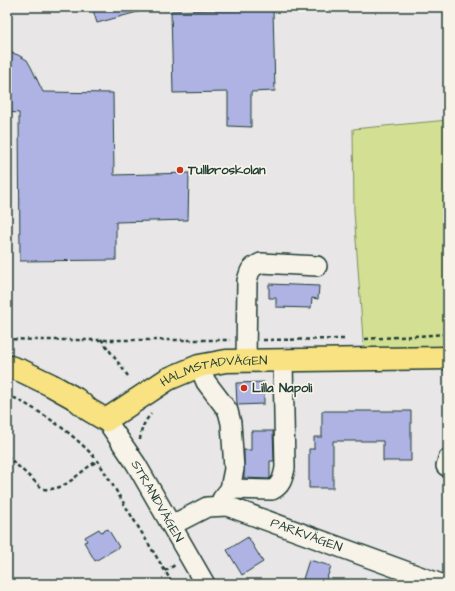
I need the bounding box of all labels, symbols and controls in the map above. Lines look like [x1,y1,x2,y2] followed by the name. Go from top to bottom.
[187,161,266,179] place label: Tullbroskolan
[175,165,185,175] marker: Tullbroskolan
[156,351,268,391] street label: HALMSTADVÄGEN
[252,379,313,398] place label: Lilla Napoli
[239,383,249,393] marker: Lilla Napoli
[127,457,188,545] street label: STRANDVÄGEN
[268,514,345,556] street label: PARKVÄGEN

